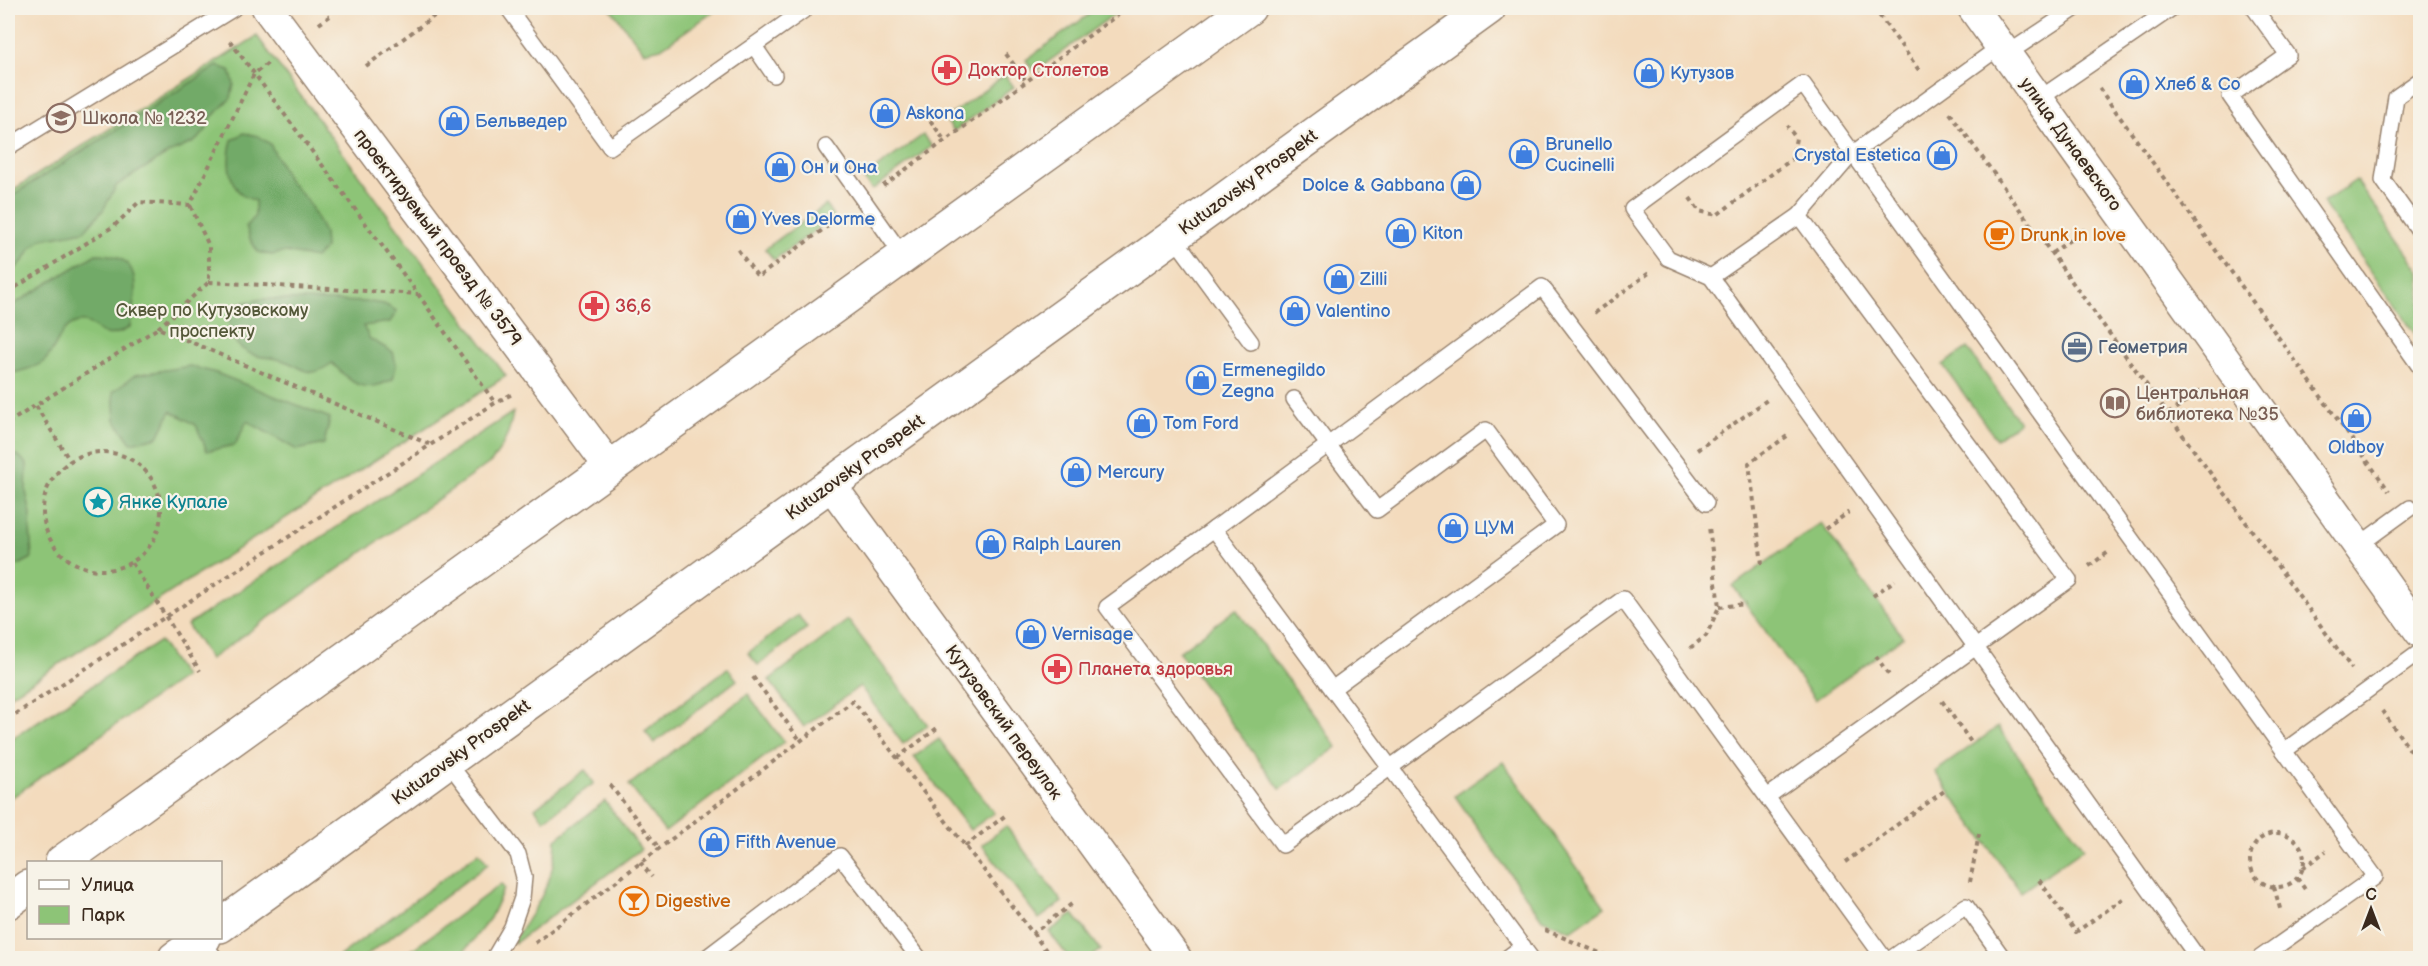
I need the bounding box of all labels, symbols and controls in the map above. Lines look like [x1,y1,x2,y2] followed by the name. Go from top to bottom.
[931,54,963,86] pharmacy icon: Доктор Столетов
[1633,57,1665,89] shop icon: Кутузов
[968,60,1109,81] place label: Доктор Столетов
[1670,63,1735,84] place label: Кутузов
[2118,68,2150,100] shop icon: Хлеб & Co
[2015,74,2126,215] street label: улица Дунаевского
[2155,74,2241,95] place label: Хлеб & Co
[869,97,901,129] shop icon: Askona
[45,102,77,134] school or university icon: Школа № 1232
[906,103,964,124] place label: Askona
[438,105,470,137] shop icon: Бельведер
[82,108,207,129] place label: Школа № 1232
[475,111,567,132] place label: Бельведер
[349,125,526,350] street label: проектируемый проезд № 3579
[1175,125,1322,240] street label: Kutuzovsky Prospekt
[1545,134,1615,176] place label: Brunello Cucinelli
[1508,138,1540,170] shop icon: Brunello Cucinelli
[1926,139,1958,171] shop icon: Crystal Estetica
[1794,145,1921,166] place label: Crystal Estetica
[764,151,796,183] shop icon: Он и Она
[801,157,878,178] place label: Он и Она
[1450,169,1482,201] shop icon: Dolce & Gabbana
[1302,175,1445,196] place label: Dolce & Gabbana
[725,203,757,235] shop icon: Yves Delorme
[761,209,875,230] place label: Yves Delorme
[1385,217,1417,249] shop icon: Kiton
[1983,219,2015,251] cafe icon: Drunk in love
[1422,223,1463,244] place label: Kiton
[2020,225,2126,246] place label: Drunk in love
[1323,263,1355,295] shop icon: Zilli
[1359,269,1388,290] place label: Zilli
[578,290,610,322] pharmacy icon: 36,6
[1279,295,1311,327] shop icon: Valentino
[615,296,651,317] place label: 36,6
[116,300,309,342] park label: Сквер по Кутузовскому проспекту
[1316,301,1391,322] place label: Valentino
[2061,331,2093,363] office icon: Геометрия
[2098,337,2188,358] place label: Геометрия
[1221,360,1326,402] place label: Ermenegildo Zegna
[1185,364,1217,396] shop icon: Ermenegildo Zegna
[2136,383,2279,425] place label: Центральная библиотека №35
[2099,387,2131,419] library icon: Центральная библиотека №35
[2340,402,2372,434] shop icon: Oldboy
[1126,407,1158,439] shop icon: Tom Ford
[782,410,929,525] street label: Kutuzovsky Prospekt
[1163,413,1239,434] place label: Tom Ford
[2328,437,2385,458] place label: Oldboy
[1060,456,1092,488] shop icon: Mercury
[1097,462,1165,483] place label: Mercury
[82,486,114,518] place icon: Янке Купале
[119,492,228,513] place label: Янке Купале
[1437,512,1469,544] shop icon: ЦУМ
[1474,518,1515,539] place label: ЦУМ
[975,528,1007,560] shop icon: Ralph Lauren
[1012,534,1121,555] place label: Ralph Lauren
[1015,618,1047,650] shop icon: Vernisage
[1052,624,1134,645] place label: Vernisage
[941,641,1067,804] street label: Кутузовский переулок
[1041,653,1073,685] pharmacy icon: Планета здоровья
[1078,659,1233,680] place label: Планета здоровья
[388,695,535,810] street label: Kutuzovsky Prospekt
[698,826,730,858] shop icon: Fifth Avenue
[735,832,837,853] place label: Fifth Avenue
[27,861,222,939] legend
[81,875,135,896] text: Улица
[2341,879,2401,939] north arrow
[618,885,650,917] bar icon: Digestive
[2365,886,2377,905] text: С
[655,891,731,912] place label: Digestive
[81,905,125,926] text: Парк

